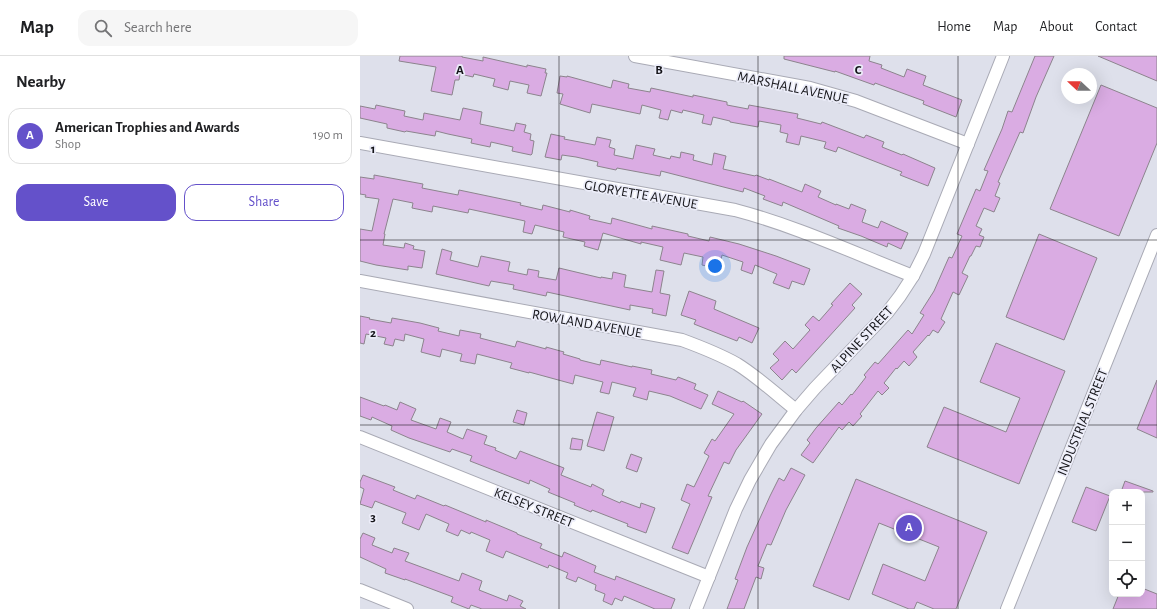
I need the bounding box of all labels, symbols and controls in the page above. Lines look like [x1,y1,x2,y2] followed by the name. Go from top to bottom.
[78,10,358,46] search box
[92,17,114,39] icon: search
[20,18,54,37] text: Map
[124,20,192,35] text: Search here
[937,20,971,34] text: Home
[993,20,1017,34] text: Map
[1039,20,1073,34] text: About
[1095,20,1137,34] text: Contact
[456,64,464,77] text: A
[655,64,663,77] text: B
[855,64,862,77] text: C
[1061,68,1097,104] north arrow
[736,69,850,107] street label: MARSHALL AVENUE
[16,73,66,90] text: Nearby
[55,120,239,135] text: American Trophies and Awards
[26,129,34,142] text: A
[313,129,343,142] text: 190 m
[55,138,81,151] text: Shop
[371,143,375,156] text: 1
[583,178,699,212] street label: GLORYETTE AVENUE
[16,184,176,221] button: Save
[184,184,344,221] button: Share
[705,256,725,276] your location
[828,304,896,376] street label: ALPINE STREET
[531,307,643,341] street label: ROWLAND AVENUE
[370,327,376,340] text: 2
[1055,367,1111,478] street label: INDUSTRIAL STREET
[492,486,576,530] street label: KELSEY STREET
[1109,489,1145,597] map controls
[1109,489,1145,525] button: +
[370,511,376,524] text: 3
[896,513,922,543] pin: A
[1109,525,1145,561] button: −
[1109,561,1145,597] button: locate

